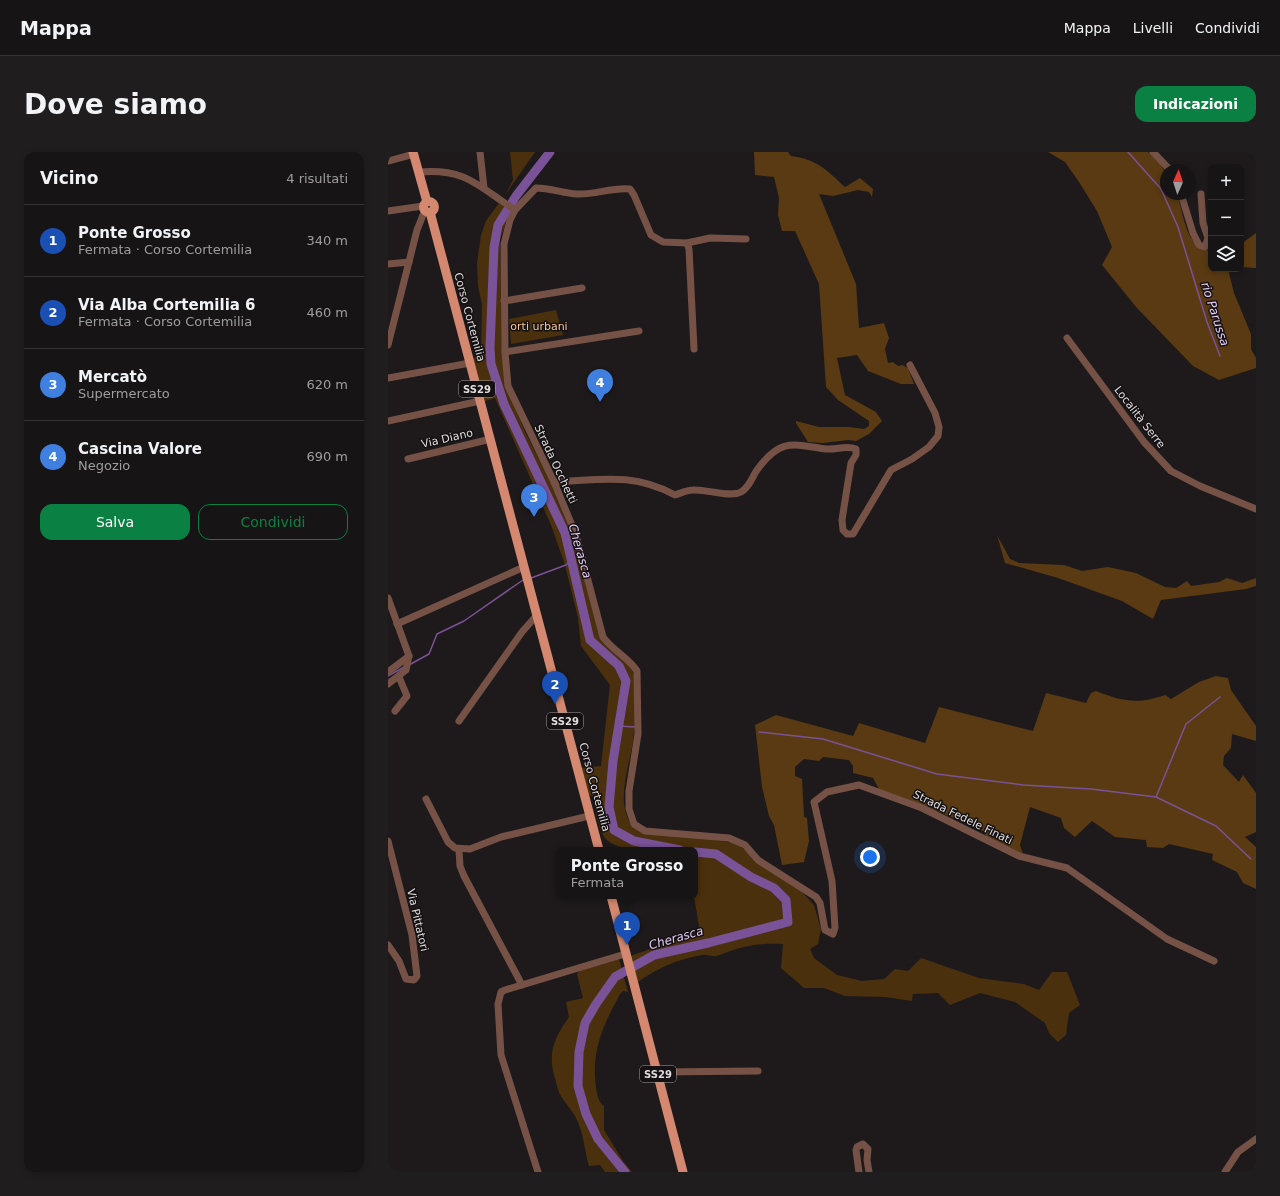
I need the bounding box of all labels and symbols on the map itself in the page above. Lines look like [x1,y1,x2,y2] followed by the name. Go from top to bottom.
[1160,164,1196,200] north arrow
[451,271,488,363] street label: Corso Cortemilia
[1198,280,1232,348] water label: rio Parussa
[510,320,568,333] park label: orti urbani
[587,369,613,402] pin: 4
[459,381,495,397] road number: SS29
[1111,384,1168,451] street label: Località Serre
[531,423,580,506] street label: Strada Occhetti
[420,426,474,451] street label: Via Diano
[521,484,547,517] pin: 3
[566,522,594,580] water label: Cherasca
[542,671,568,704] pin: 2
[547,713,583,729] road number: SS29
[576,741,613,833] street label: Corso Cortemilia
[911,788,1015,847] street label: Strada Fedele Finati
[860,847,880,867] your location
[404,887,431,953] street label: Via Pittatori
[614,912,640,945] pin: 1
[647,924,705,952] water label: Cherasca
[640,1066,676,1082] road number: SS29

